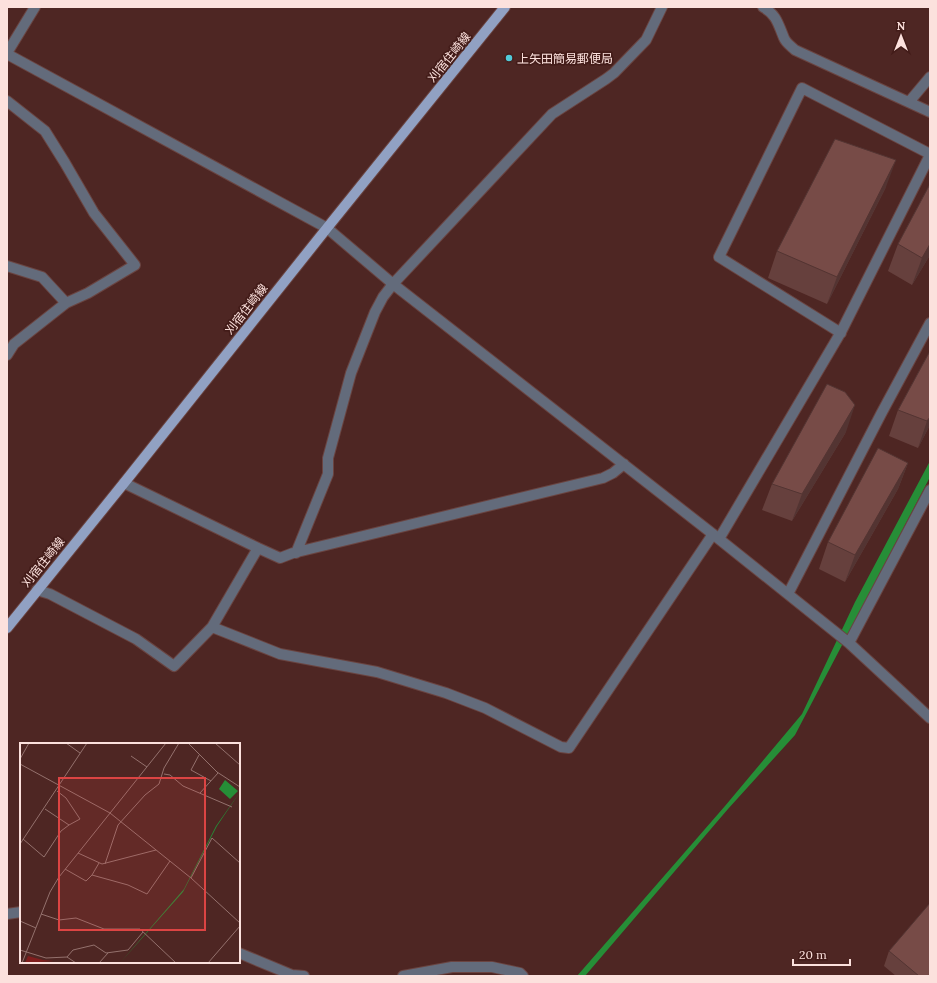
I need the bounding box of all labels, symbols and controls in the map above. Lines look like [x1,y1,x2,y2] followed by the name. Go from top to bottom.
[881,16,921,56] north arrow
[897,19,906,33] text: N
[424,29,474,85] street label: 刈宿住崎線
[517,51,613,66] place label: 上矢田簡易郵便局
[504,53,514,63] marker: 上矢田簡易郵便局
[222,281,270,337] street label: 刈宿住崎線
[18,534,68,590] street label: 刈宿住崎線
[20,743,240,963] inset map
[793,941,850,967] scale bar
[799,947,827,962] text: 20 m

